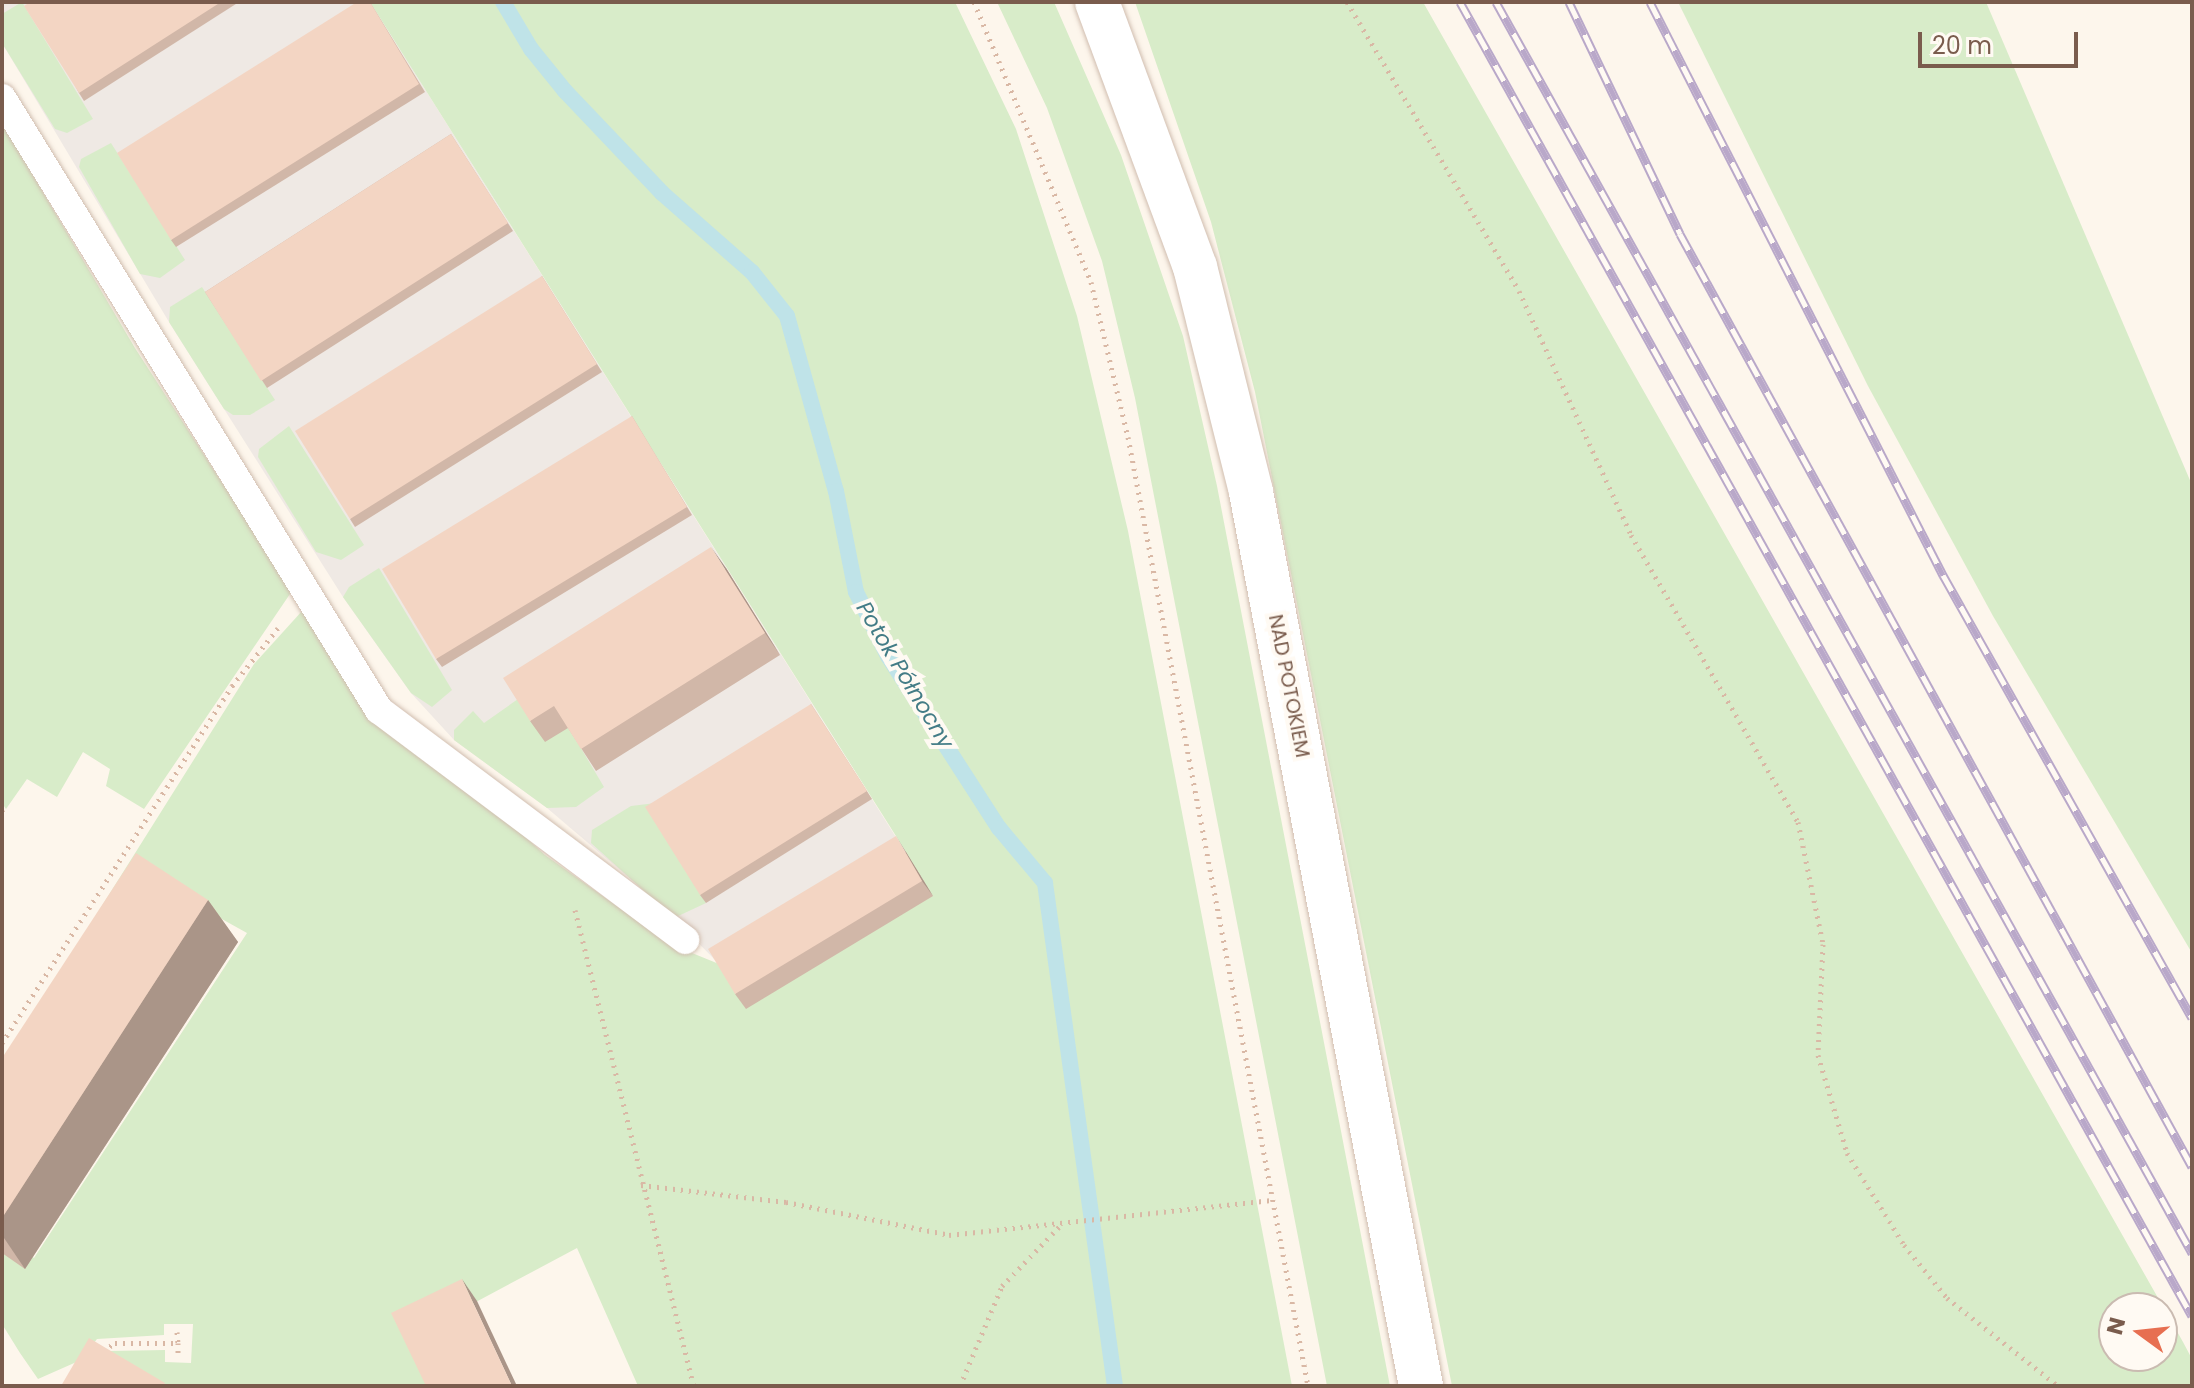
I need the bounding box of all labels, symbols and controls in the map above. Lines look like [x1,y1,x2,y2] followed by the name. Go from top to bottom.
[1922,16,2082,66] scale bar
[1932,29,1992,62] text: 20 m
[851,597,959,753] water label: Potok Północny
[1263,612,1315,760] street label: NAD POTOKIEM
[2098,1292,2178,1372] north arrow
[2099,1314,2133,1338] text: N

